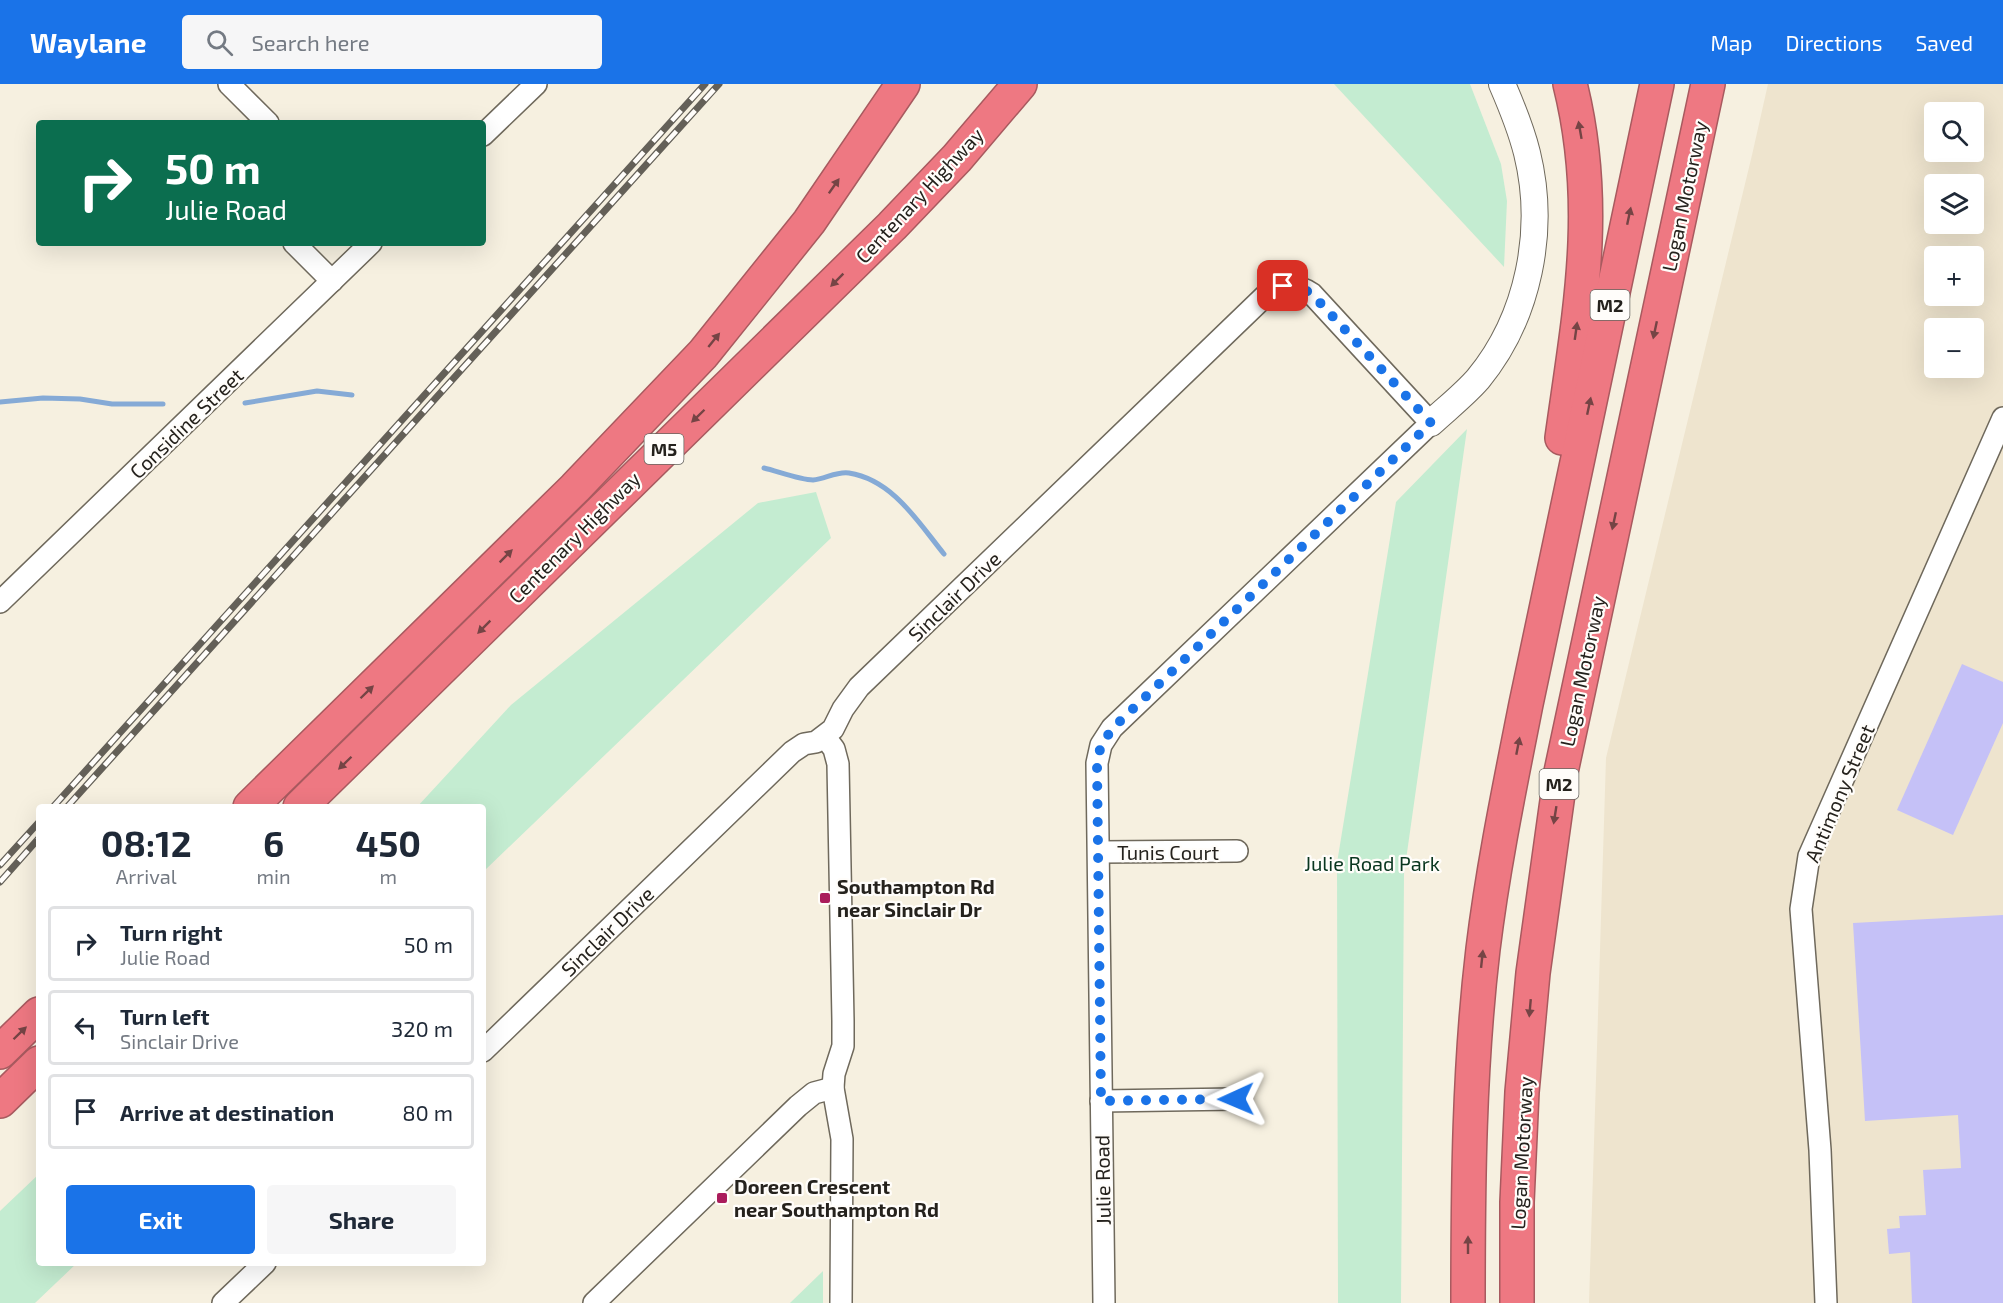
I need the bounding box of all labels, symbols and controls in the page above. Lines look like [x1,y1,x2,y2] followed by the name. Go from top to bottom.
[182,15,602,69] search box
[30,25,146,59] text: Waylane
[203,26,236,59] icon: search
[251,29,370,55] text: Search here
[1710,30,1753,55] text: Map
[1786,30,1882,55] text: Directions
[1915,30,1973,55] text: Saved
[1924,102,1984,378] map controls
[1924,102,1984,162] button: search
[1656,118,1712,274] street label: Logan Motorway
[1575,120,1584,139] one-way arrow
[850,122,988,268] street label: Centenary Highway
[165,142,261,192] text: 50 m
[66,144,144,222] icon: right
[1924,174,1984,234] button: layers
[828,179,840,195] one-way arrow
[165,193,287,225] text: Julie Road
[1625,206,1634,225] one-way arrow
[1924,246,1984,306] button: +
[1257,260,1308,311] pin
[1266,269,1299,302] icon: arrive
[831,273,845,287] one-way arrow
[1590,290,1630,320] road number: M2
[1924,318,1984,378] button: −
[1650,321,1660,340] one-way arrow
[1572,322,1581,341] one-way arrow
[707,333,720,348] one-way arrow
[124,363,248,483] street label: Considine Street
[1585,397,1594,416] one-way arrow
[691,409,705,423] one-way arrow
[644,434,684,464] road number: M5
[503,466,645,608] street label: Centenary Highway
[1609,512,1618,531] one-way arrow
[903,546,1005,646] street label: Sinclair Drive
[498,549,512,563] one-way arrow
[1554,593,1610,749] street label: Logan Motorway
[477,619,491,633] one-way arrow
[359,686,373,700] one-way arrow
[1799,720,1879,865] street label: Antimony Street
[1514,737,1523,756] one-way arrow
[338,756,352,770] one-way arrow
[1540,769,1578,799] road number: M2
[1550,806,1559,825] one-way arrow
[101,821,192,864] text: 08:12
[263,821,284,864] text: 6
[356,821,421,864] text: 450
[1117,840,1219,864] street label: Tunis Court
[1304,851,1440,875] park label: Julie Road Park
[116,864,177,888] text: Arrival
[257,864,291,888] text: min
[380,864,397,888] text: m
[837,874,995,921] place label: Southampton Rd near Sinclair Dr
[556,881,658,981] street label: Sinclair Drive
[818,891,832,905] marker: Southampton Rd near Sinclair Dr
[120,919,222,945] text: Turn right
[69,927,102,960] icon: right
[404,931,453,957] text: 50 m
[120,945,210,969] text: Julie Road
[1477,950,1487,969] one-way arrow
[1525,999,1535,1018] one-way arrow
[120,1003,209,1029] text: Turn left
[69,1011,102,1044] icon: left
[391,1015,453,1041] text: 320 m
[12,1027,26,1041] one-way arrow
[120,1029,239,1053] text: Sinclair Drive
[1204,1067,1268,1131] position arrow
[1505,1075,1537,1230] street label: Logan Motorway
[69,1095,102,1128] icon: arrive
[120,1099,334,1125] text: Arrive at destination
[402,1099,453,1125] text: 80 m
[1089,1135,1115,1225] street label: Julie Road
[734,1174,939,1221] place label: Doreen Crescent near Southampton Rd
[66,1185,255,1254] button: Exit
[267,1185,456,1254] button: Share
[715,1191,729,1205] marker: Doreen Crescent near Southampton Rd
[1463,1235,1473,1254] one-way arrow

